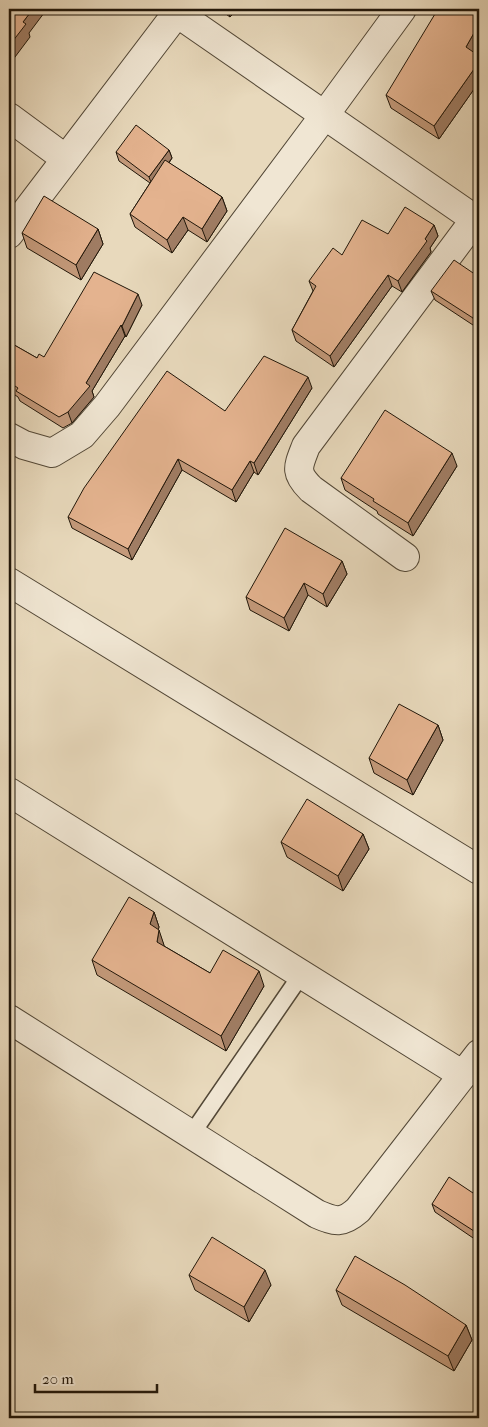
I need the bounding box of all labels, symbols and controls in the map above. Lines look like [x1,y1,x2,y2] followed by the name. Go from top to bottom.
[35,1362,158,1394] scale bar
[42,1370,74,1388] text: 20 m

